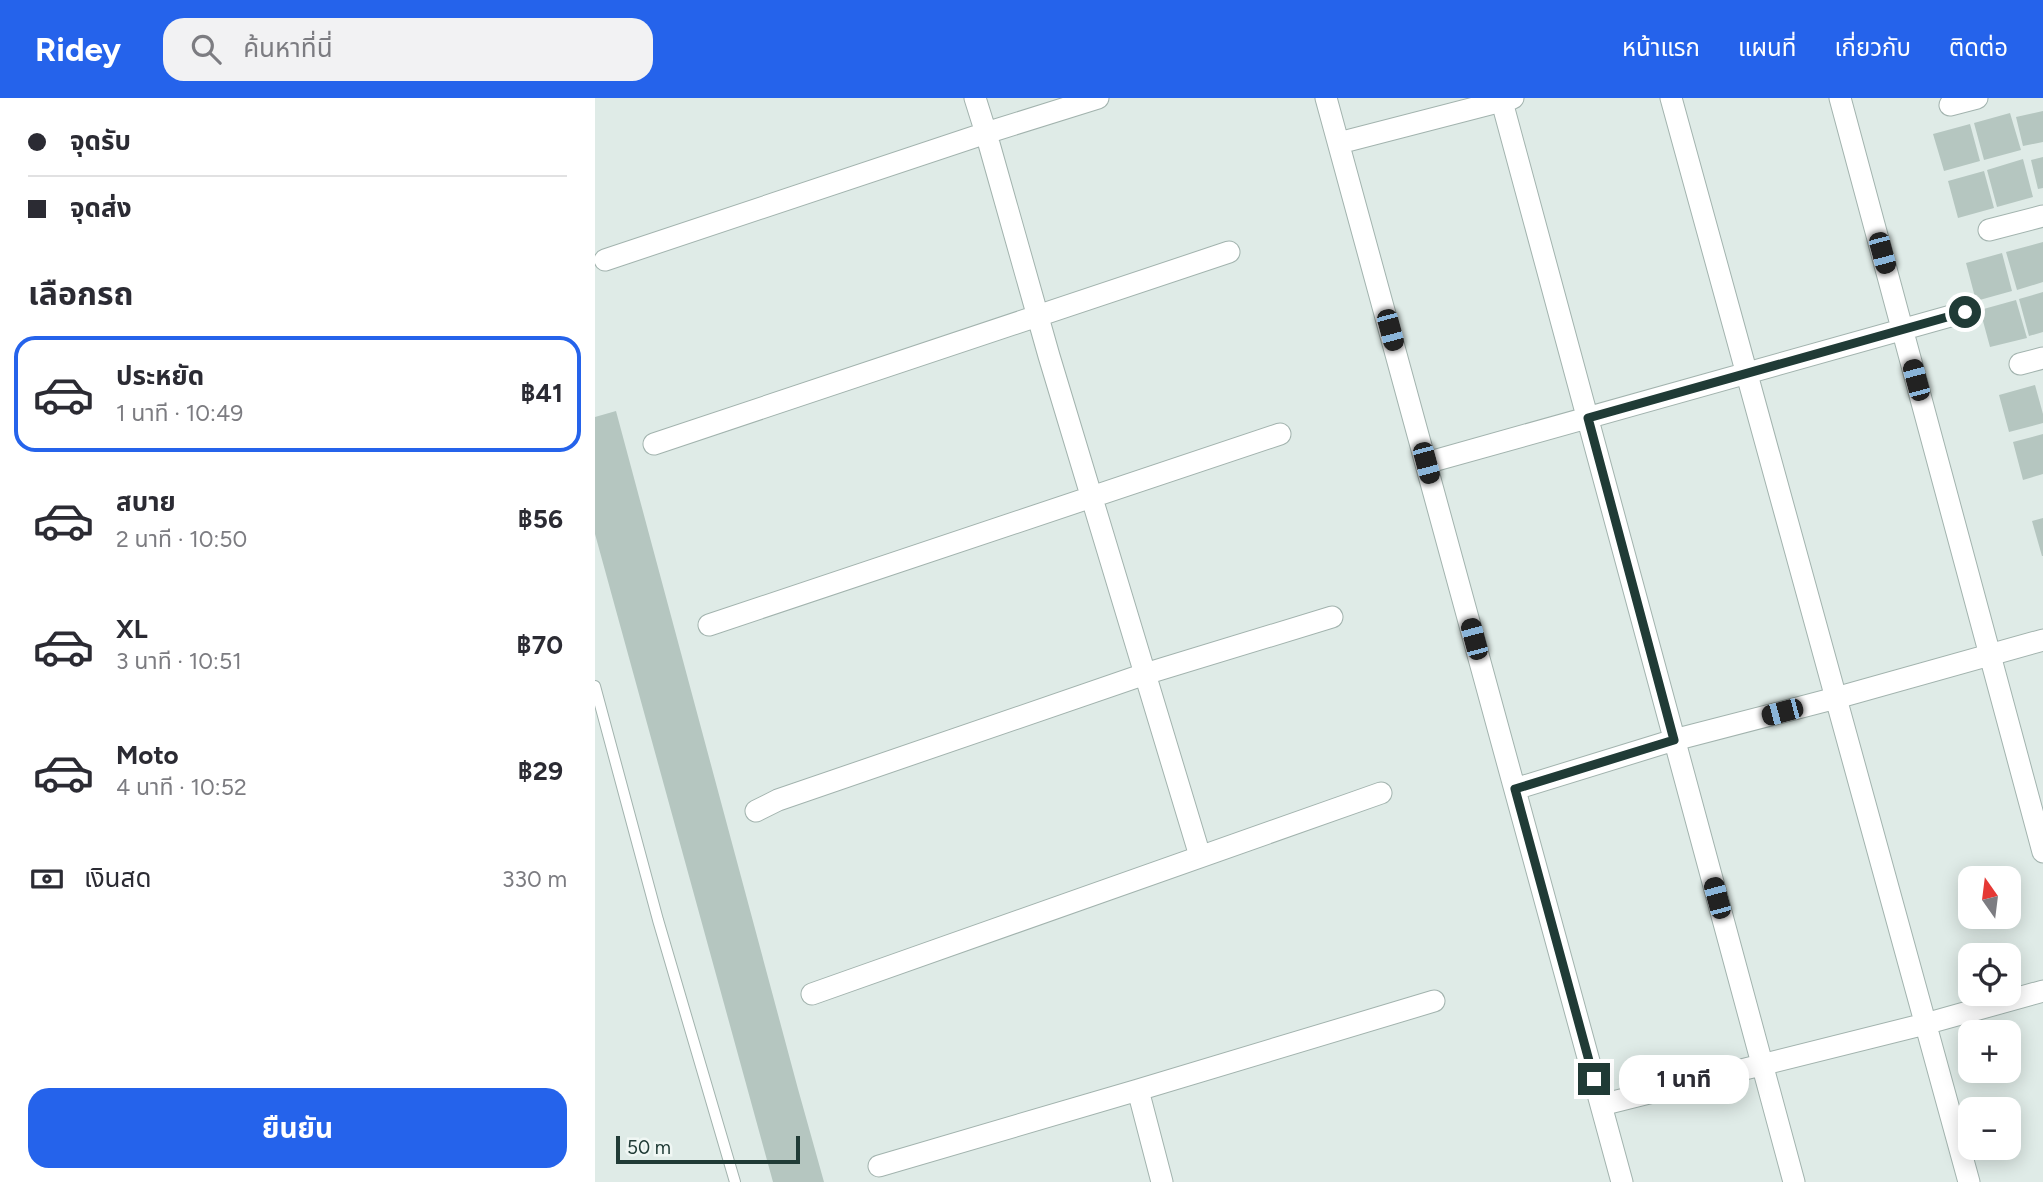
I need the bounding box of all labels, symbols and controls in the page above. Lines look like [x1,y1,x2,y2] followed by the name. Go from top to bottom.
[163,18,653,81] search box
[35,30,121,69] text: Ridey
[187,30,225,68] icon: search
[243,32,333,64] text: ค้นหาที่นี่
[1622,33,1700,62] text: หน้าแรก
[1738,33,1796,62] text: แผนที่
[1834,33,1911,62] text: เกี่ยวกับ
[1949,33,2008,62] text: ติดต่อ
[70,125,131,157] text: จุดรับ
[70,192,132,224] text: จุดส่ง
[1867,230,1898,276] car
[28,275,133,313] text: เลือกรถ
[1949,296,1981,328] route start
[1375,307,1406,353] car
[1901,357,1932,403] car
[116,360,204,392] text: ประหยัด
[32,363,95,426] icon: car
[520,377,563,409] text: ฿41
[116,399,243,427] text: 1 นาที · 10:49
[1411,440,1442,486] car
[116,486,176,518] text: สบาย
[32,489,95,552] icon: car
[518,503,563,535] text: ฿56
[116,525,247,553] text: 2 นาที · 10:50
[116,613,148,645] text: XL
[32,615,95,678] icon: car
[1459,616,1490,662] car
[517,629,563,661] text: ฿70
[116,647,242,675] text: 3 นาที · 10:51
[1759,696,1806,728] car
[116,739,179,771] text: Moto
[32,741,95,804] icon: car
[518,755,563,787] text: ฿29
[116,773,247,801] text: 4 นาที · 10:52
[28,860,66,898] icon: cash
[84,862,151,894] text: เงินสด
[502,865,567,893] text: 330 m
[1958,866,2021,929] north arrow
[1958,866,2021,1160] map controls
[1702,875,1733,921] car
[1958,943,2021,1006] button: locate
[1958,1020,2021,1083] button: +
[1619,1054,1748,1104] callout: 1 นาที
[1578,1063,1610,1095] route end
[1657,1065,1711,1093] text: 1 นาที
[28,1088,567,1168] button: ยืนยัน
[1958,1097,2021,1160] button: −
[616,1133,800,1165] scale bar
[627,1136,671,1159] text: 50 m

